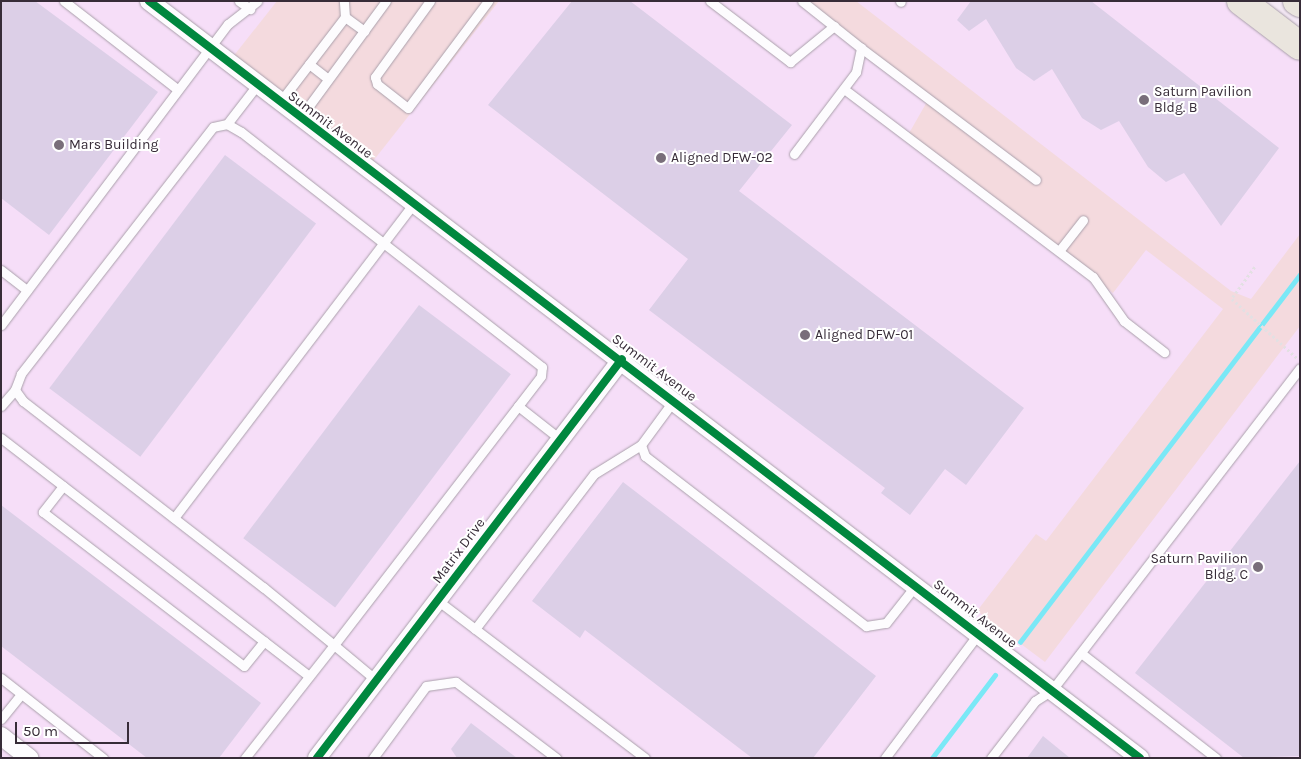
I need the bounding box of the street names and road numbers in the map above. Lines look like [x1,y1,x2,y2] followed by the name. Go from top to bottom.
[284,88,376,162] street label: Summit Avenue
[608,331,700,405] street label: Summit Avenue
[429,515,489,587] street label: Matrix Drive
[930,576,1020,652] street label: Summit Avenue

